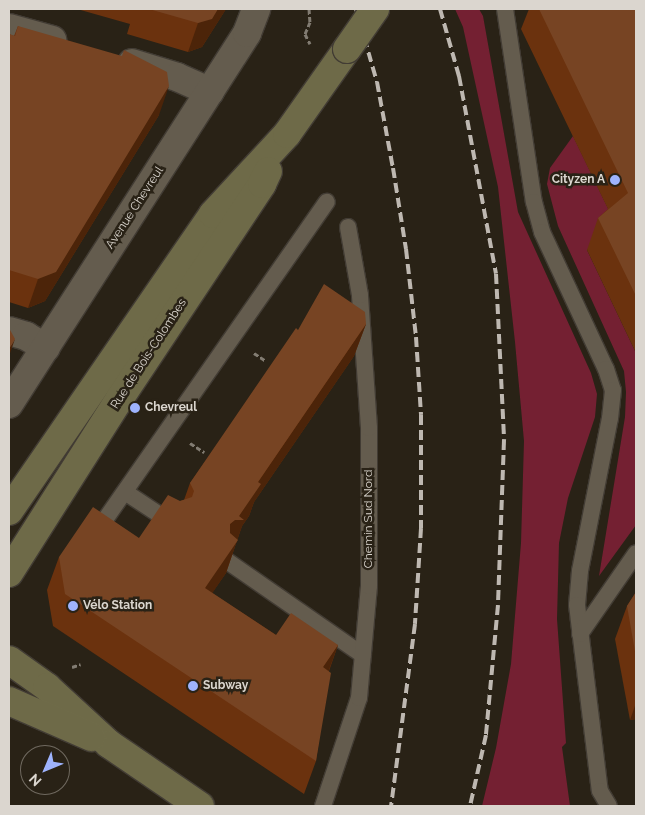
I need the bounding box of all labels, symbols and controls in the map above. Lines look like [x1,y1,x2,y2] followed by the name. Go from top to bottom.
[103,164,167,252] street label: Avenue Chevreul
[551,173,605,187] place label: Cityzen A
[609,174,621,186] marker: Cityzen A
[108,296,190,412] street label: Rue de Bois-Colombes
[145,401,197,415] place label: Chevreul
[129,402,141,414] marker: Chevreul
[362,470,376,568] street label: Chemin Sud Nord
[83,599,152,613] place label: Vélo Station
[67,600,79,612] marker: Vélo Station
[203,679,248,693] place label: Subway
[187,680,199,692] marker: Subway
[20,745,70,795] north arrow
[26,770,45,789] text: N

